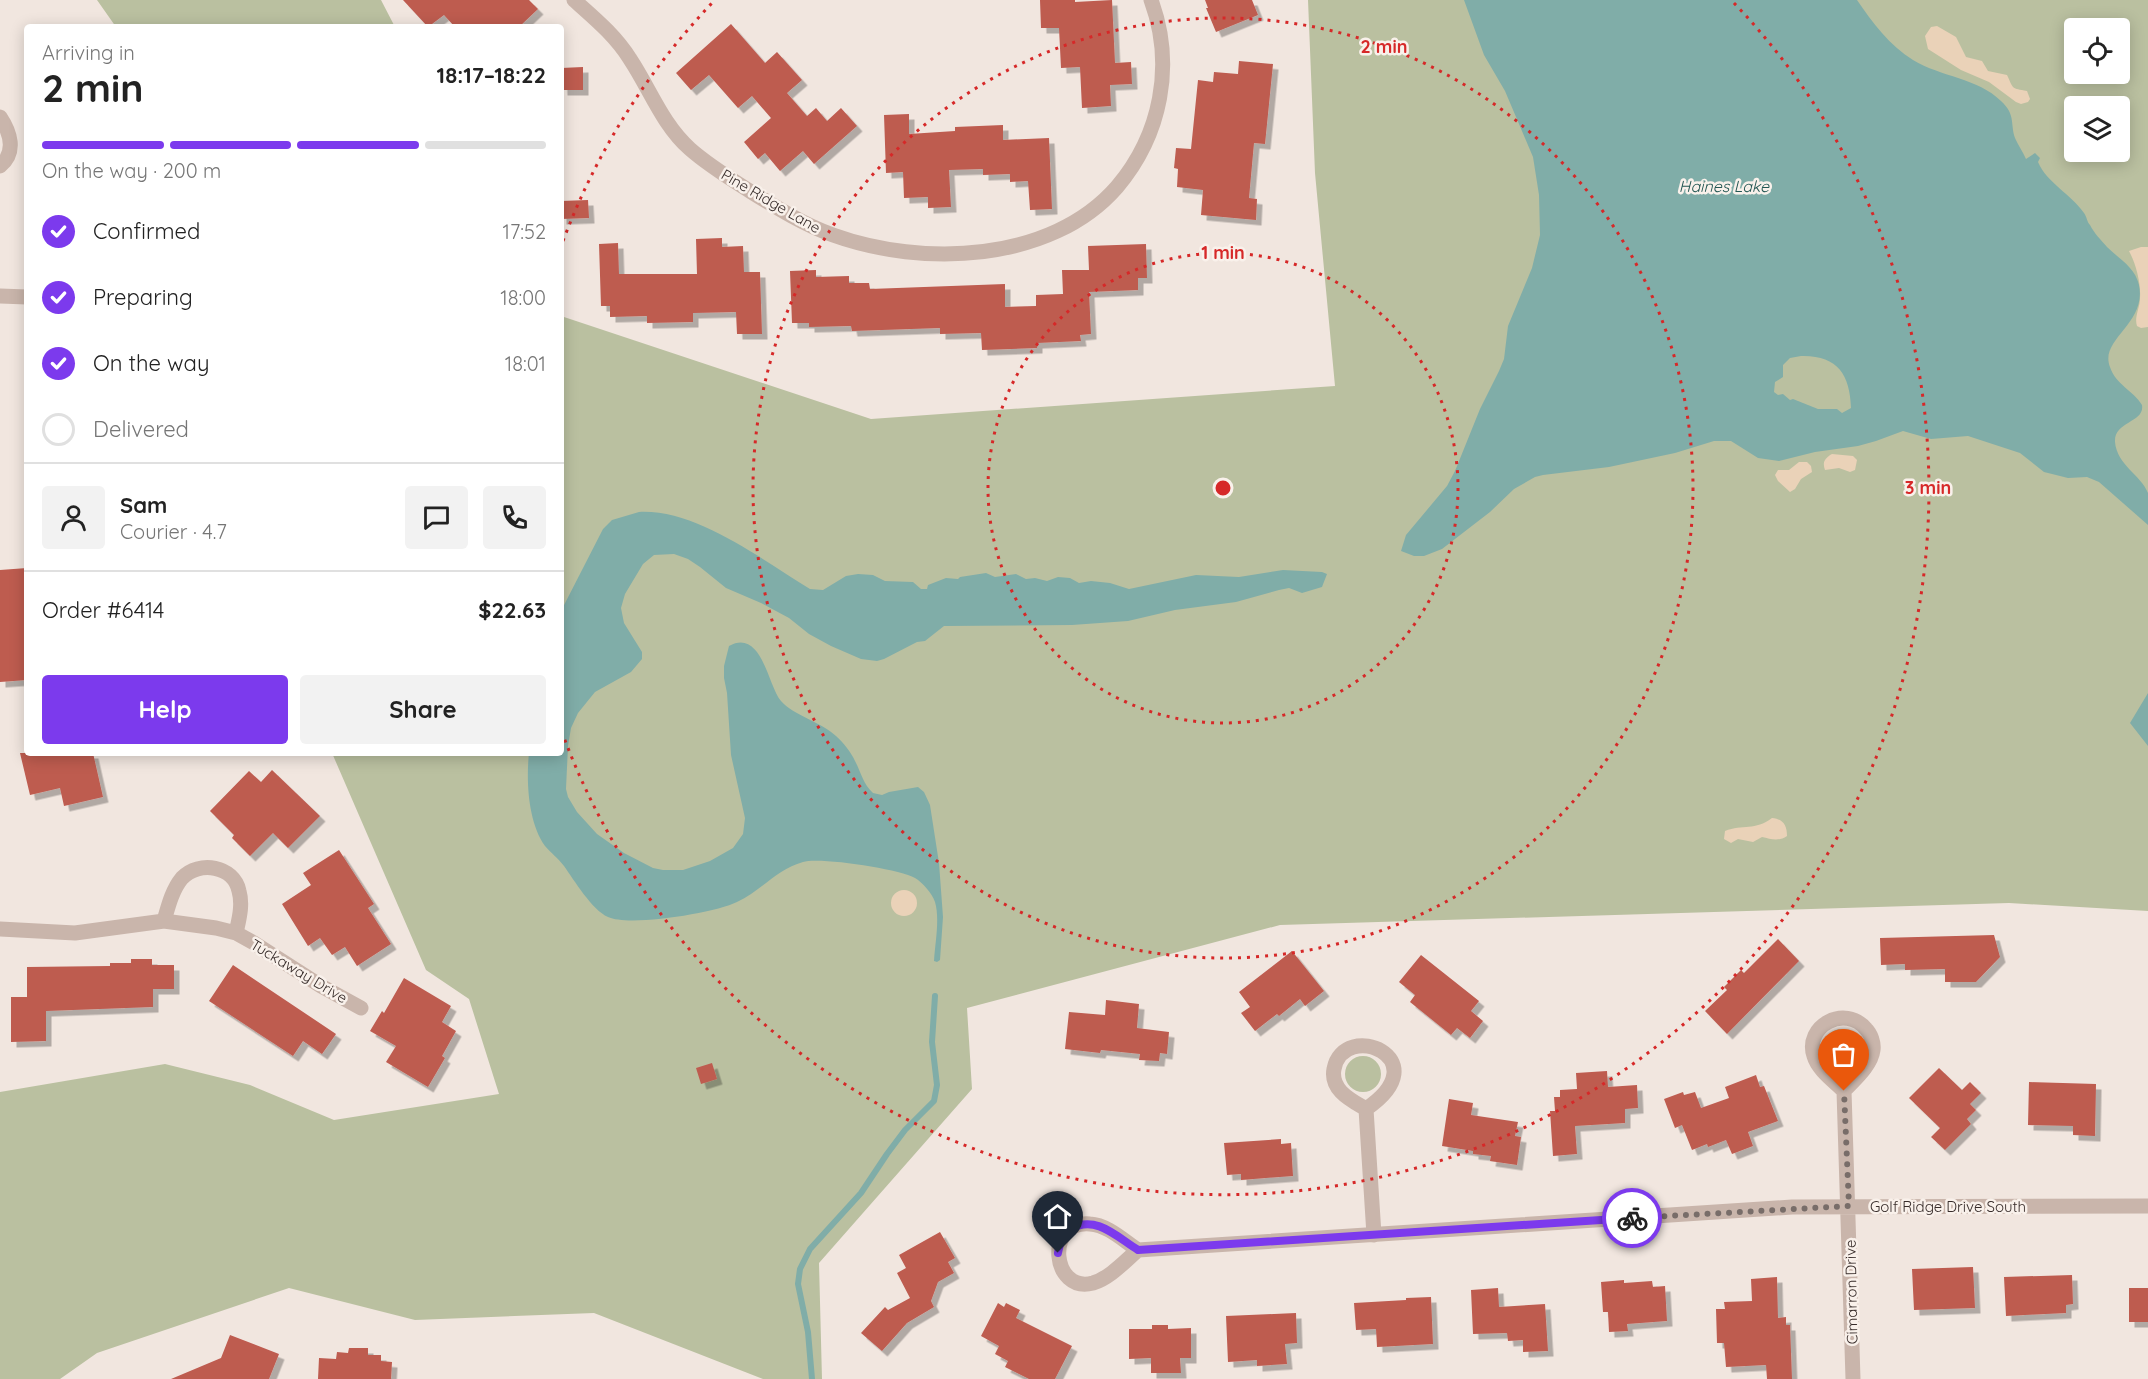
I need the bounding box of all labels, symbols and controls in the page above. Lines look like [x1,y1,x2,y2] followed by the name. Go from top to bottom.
[2064,18,2130,162] map controls
[2064,18,2130,84] button: locate
[1361,35,1407,58] text: 2 min
[42,40,135,65] text: Arriving in
[437,61,546,89] text: 18:17–18:22
[42,63,144,112] text: 2 min
[2064,96,2130,162] button: layers
[42,158,221,183] text: On the way · 200 m
[718,165,824,237] street label: Pine Ridge Lane
[1679,176,1770,196] water label: Haines Lake
[42,215,75,248] icon: check
[93,217,200,245] text: Confirmed
[503,219,546,244] text: 17:52
[1201,241,1245,264] text: 1 min
[42,281,75,314] icon: check
[93,283,193,311] text: Preparing
[500,285,546,310] text: 18:00
[42,347,75,380] icon: check
[93,349,209,377] text: On the way
[505,351,546,376] text: 18:01
[93,415,189,443] text: Delivered
[1905,476,1951,499] text: 3 min
[1213,478,1233,498] centre of rings
[42,486,105,549] button: person
[405,486,468,549] button: chat
[483,486,546,549] button: phone
[120,491,167,519] text: Sam
[120,519,227,544] text: Courier · 4.7
[42,596,164,624] text: Order #6414
[478,596,546,624] text: $22.63
[42,675,288,744] button: Help
[300,675,546,744] button: Share
[247,935,351,1007] street label: Tuckaway Drive
[1818,1029,1869,1091] pin
[1827,1038,1860,1071] icon: bag
[1602,1188,1662,1248] courier
[1032,1191,1083,1253] pin
[1870,1197,2026,1216] street label: Golf Ridge Drive South
[1041,1200,1074,1233] icon: home
[1616,1202,1649,1235] icon: bike
[1841,1239,1861,1345] street label: Cimarron Drive

